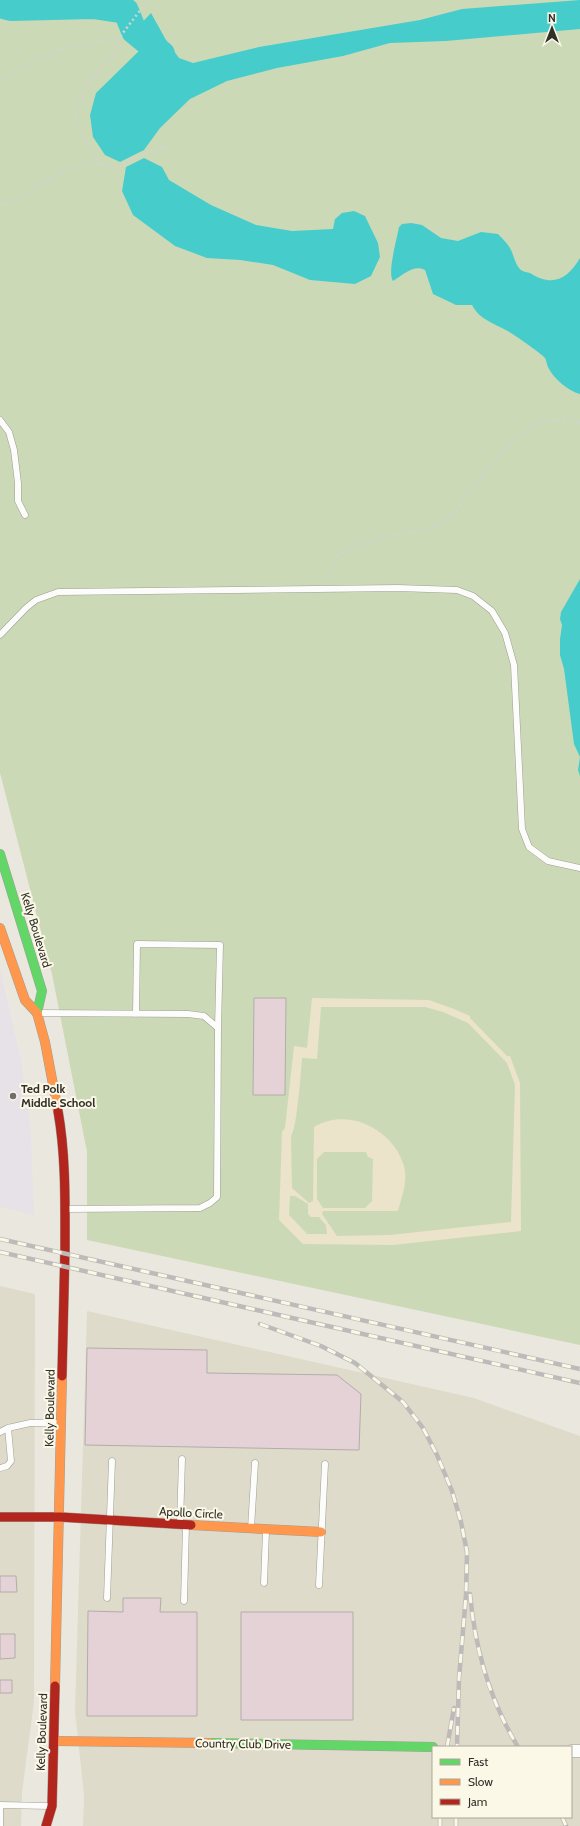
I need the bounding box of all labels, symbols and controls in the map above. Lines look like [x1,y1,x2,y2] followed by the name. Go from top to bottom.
[532,8,572,48] north arrow
[548,11,556,25] text: N
[18,891,55,969] street label: Kelly Boulevard
[21,1081,95,1110] place label: Ted Polk Middle School
[8,1091,18,1101] marker: Ted Polk Middle School
[41,1369,58,1447] street label: Kelly Boulevard
[159,1503,223,1522] street label: Apollo Circle
[33,1693,50,1771] street label: Kelly Boulevard
[195,1735,291,1752] street label: Country Club Drive
[432,1746,572,1818] legend
[468,1754,488,1769] text: Fast
[468,1774,493,1789] text: Slow
[467,1794,487,1809] text: Jam

